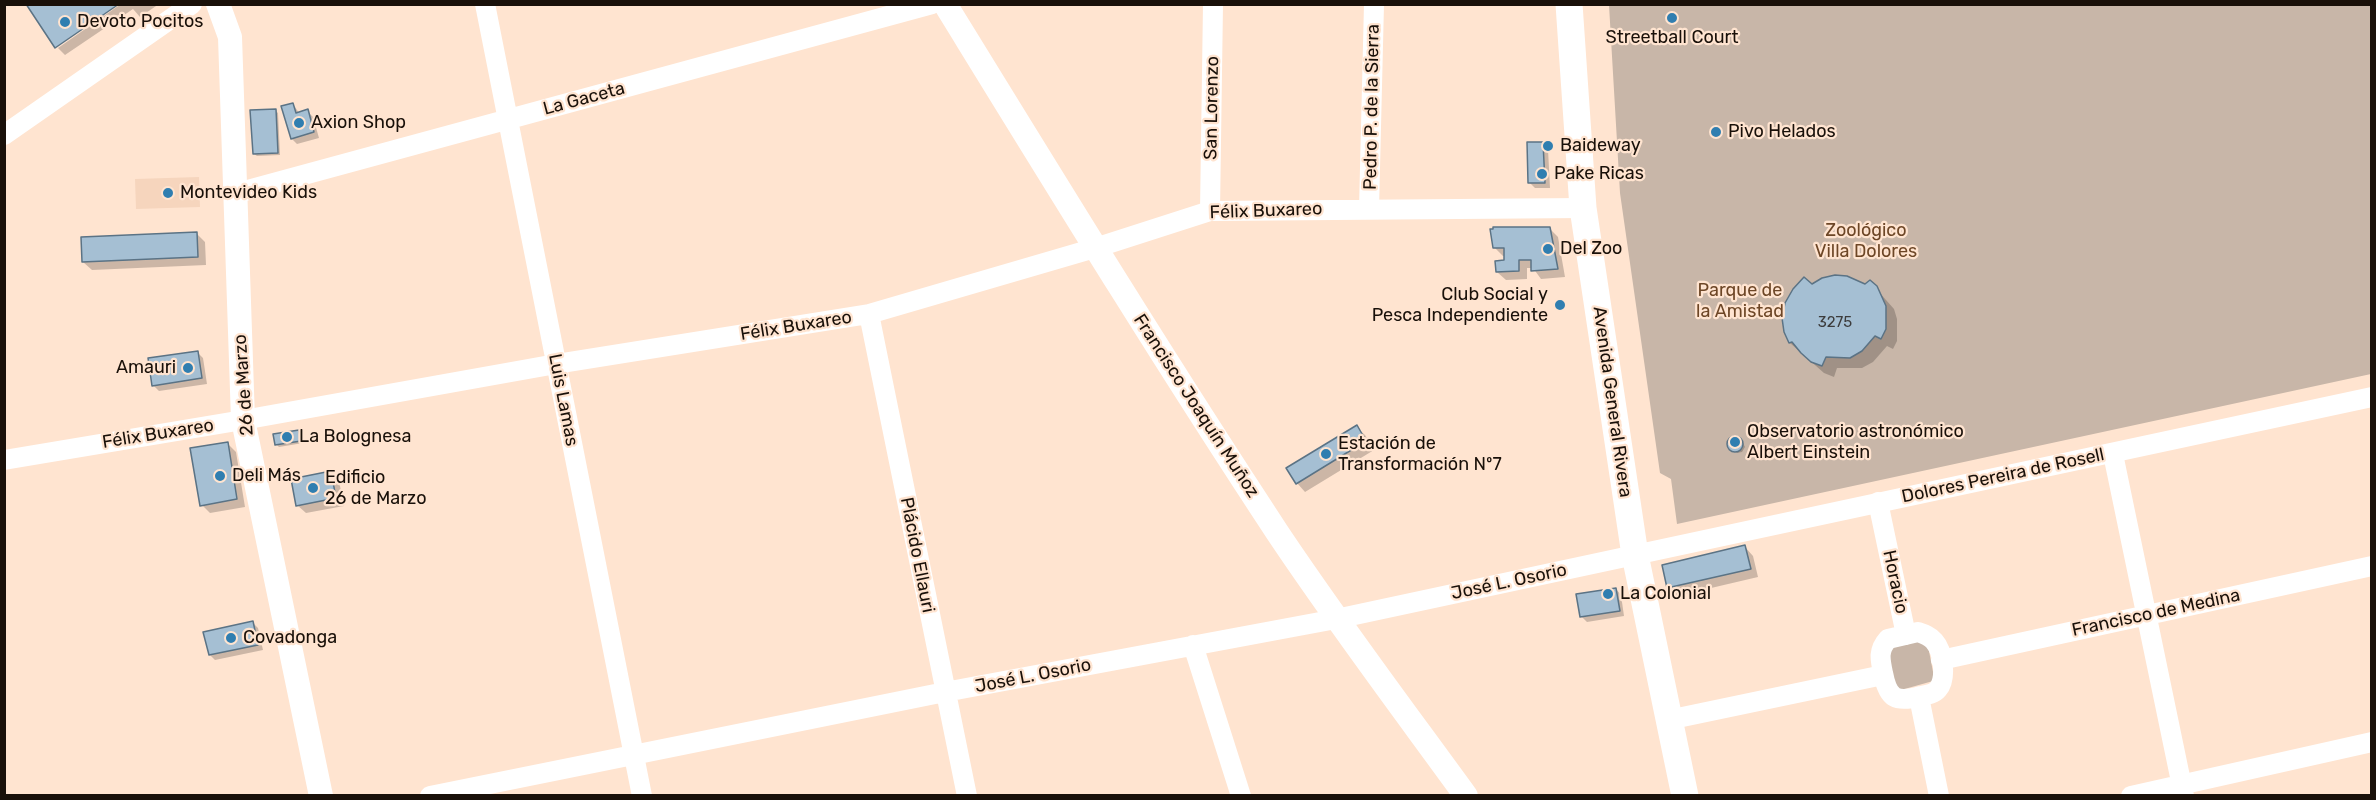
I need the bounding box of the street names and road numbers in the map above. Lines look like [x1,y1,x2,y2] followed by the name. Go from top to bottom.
[1360,24,1384,190] street label: Pedro P. de la Sierra
[1200,56,1224,160] street label: San Lorenzo
[541,78,627,120] street label: La Gaceta
[1209,198,1323,224] street label: Félix Buxareo
[1588,305,1636,499] street label: Avenida General Rivera
[739,307,853,345] street label: Félix Buxareo
[1129,310,1263,502] street label: Francisco Joaquín Muñoz
[230,334,258,436] street label: 26 de Marzo
[543,352,583,448] street label: Luis Lamas
[101,415,215,453] street label: Félix Buxareo
[1900,444,2106,508] street label: Dolores Pereira de Rosell
[895,495,939,615] street label: Plácido Ellauri
[1878,548,1912,616] street label: Horacio
[1449,559,1569,605] street label: José L. Osorio
[2070,585,2242,641] street label: Francisco de Medina
[973,654,1093,698] street label: José L. Osorio

